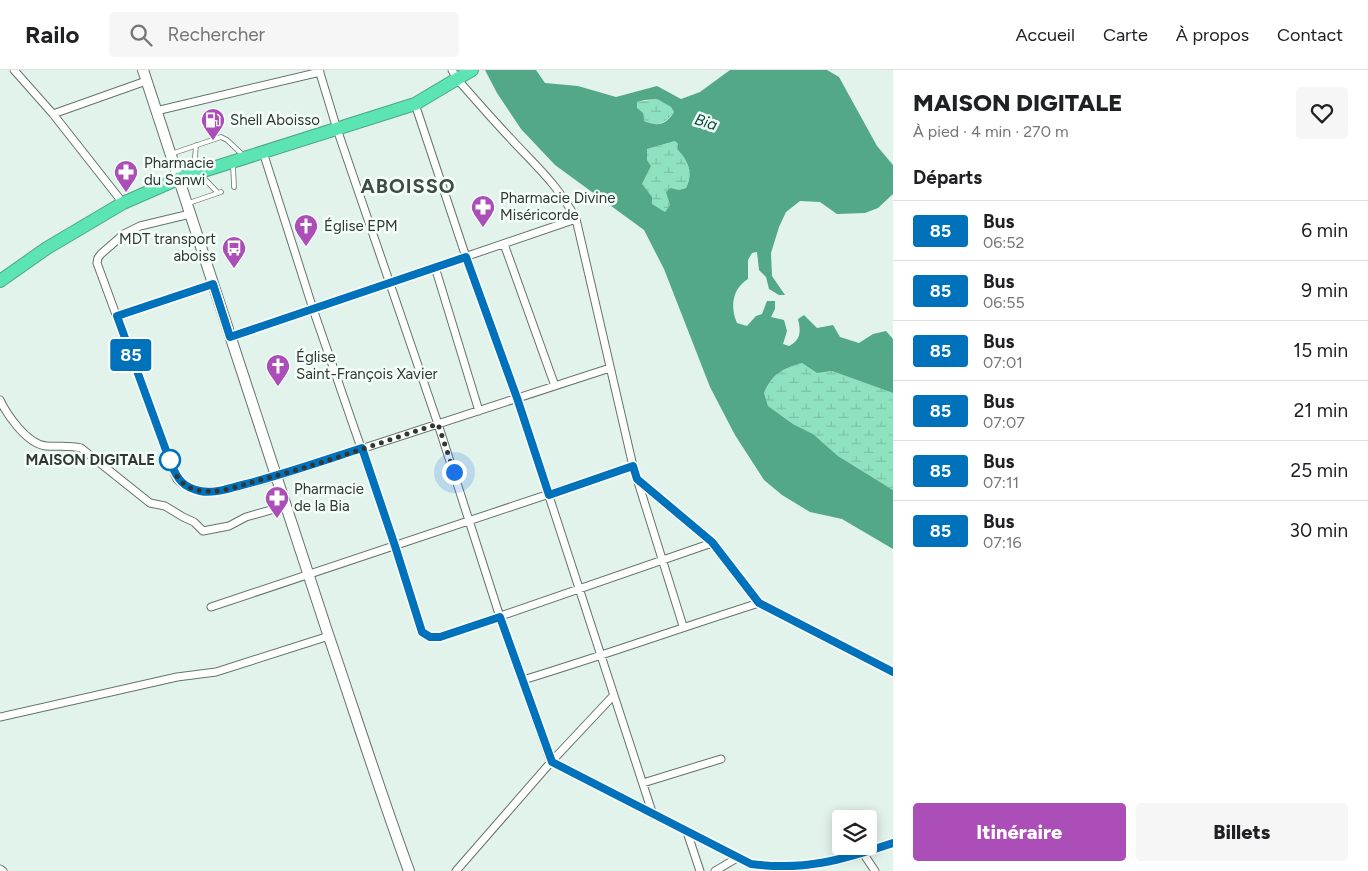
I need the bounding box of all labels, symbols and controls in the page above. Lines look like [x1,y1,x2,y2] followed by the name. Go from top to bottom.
[109,12,459,57] search box
[25,20,79,49] text: Railo
[127,21,155,49] icon: search
[167,23,265,46] text: Rechercher
[1015,24,1075,46] text: Accueil
[1103,24,1148,46] text: Carte
[1176,24,1249,46] text: À propos
[1277,24,1343,46] text: Contact
[1296,87,1348,139] button: heart
[913,88,1122,117] text: MAISON DIGITALE
[200,107,226,141] fuel station icon: Shell Aboisso
[692,109,720,135] water label: Bia
[230,111,320,129] place label: Shell Aboisso
[913,122,1069,141] text: À pied · 4 min · 270 m
[144,154,214,189] place label: Pharmacie du Sanwi
[113,159,139,193] pharmacy icon: Pharmacie du Sanwi
[913,166,982,189] text: Départs
[360,174,456,198] district label: ABOISSO
[500,189,615,224] place label: Pharmacie Divine Miséricorde
[470,194,496,228] pharmacy icon: Pharmacie Divine Miséricorde
[983,210,1014,233] text: Bus
[293,213,319,247] church icon: Église EPM
[324,217,398,235] place label: Église EPM
[1301,219,1348,242] text: 6 min
[930,220,951,242] text: 85
[119,230,216,265] place label: MDT transport aboiss
[983,233,1025,252] text: 06:52
[221,235,247,269] bus stop icon: MDT transport aboiss
[983,270,1014,293] text: Bus
[1301,279,1348,302] text: 9 min
[930,280,951,302] text: 85
[983,293,1025,312] text: 06:55
[983,330,1014,353] text: Bus
[108,339,154,371] line badge: 85
[1293,339,1348,362] text: 15 min
[930,340,951,362] text: 85
[120,344,142,366] text: 85
[296,348,438,383] place label: Église Saint-François Xavier
[265,353,291,387] church icon: Église Saint-François Xavier
[983,353,1023,372] text: 07:01
[983,390,1014,413] text: Bus
[1294,399,1348,422] text: 21 min
[930,400,951,422] text: 85
[983,413,1025,432] text: 07:07
[159,449,181,471] marker: MAISON DIGITALE
[983,450,1014,473] text: Bus
[25,451,155,469] place label: MAISON DIGITALE
[1291,459,1348,482] text: 25 min
[442,460,467,485] your location
[930,460,951,482] text: 85
[983,473,1019,492] text: 07:11
[294,480,364,515] place label: Pharmacie de la Bia
[264,485,290,519] pharmacy icon: Pharmacie de la Bia
[983,510,1014,533] text: Bus
[1290,519,1348,542] text: 30 min
[930,520,951,542] text: 85
[983,533,1022,552] text: 07:16
[913,803,1126,861] button: Itinéraire
[1136,803,1348,861] button: Billets
[832,810,877,855] map controls
[832,810,877,855] button: layers

